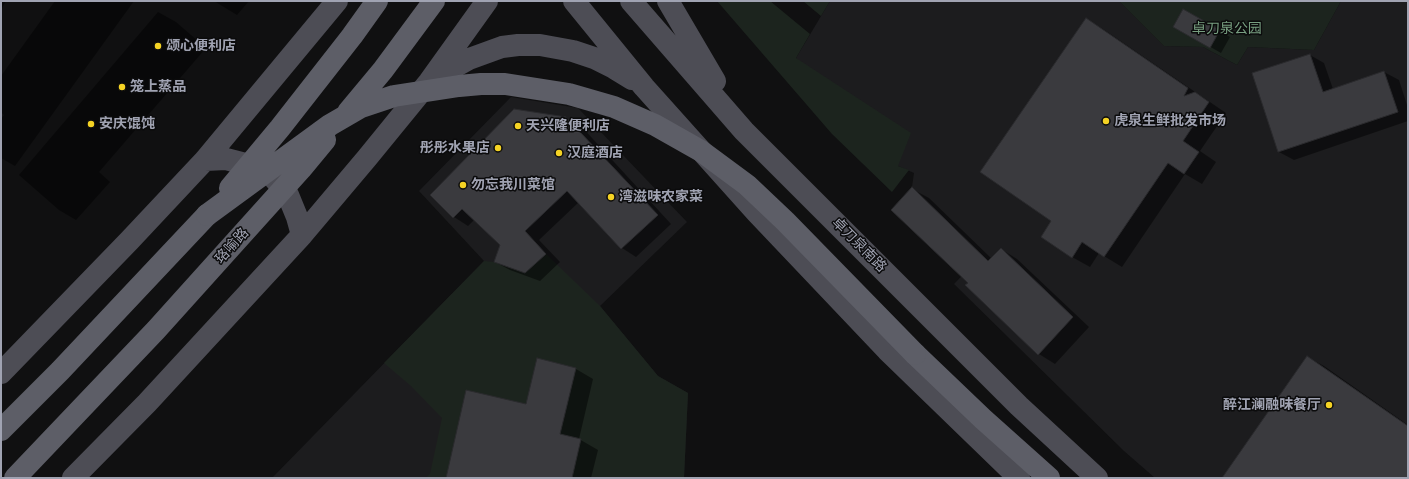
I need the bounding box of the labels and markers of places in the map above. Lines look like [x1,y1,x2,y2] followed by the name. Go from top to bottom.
[166,38,236,54] place label: 颂心便利店
[153,41,163,51] marker: 颂心便利店
[130,79,186,95] place label: 笼上蒸品
[117,82,127,92] marker: 笼上蒸品
[1114,113,1226,129] place label: 虎泉生鲜批发市场
[99,116,155,132] place label: 安庆馄饨
[1101,116,1111,126] marker: 虎泉生鲜批发市场
[526,118,610,134] place label: 天兴隆便利店
[86,119,96,129] marker: 安庆馄饨
[513,121,523,131] marker: 天兴隆便利店
[420,140,490,156] place label: 彤彤水果店
[493,143,503,153] marker: 彤彤水果店
[567,145,623,161] place label: 汉庭酒店
[554,148,564,158] marker: 汉庭酒店
[471,177,555,193] place label: 勿忘我川菜馆
[458,180,468,190] marker: 勿忘我川菜馆
[619,189,703,205] place label: 湾滋味农家菜
[606,192,616,202] marker: 湾滋味农家菜
[1223,397,1321,413] place label: 醉江澜融味餐厅
[1324,400,1334,410] marker: 醉江澜融味餐厅

